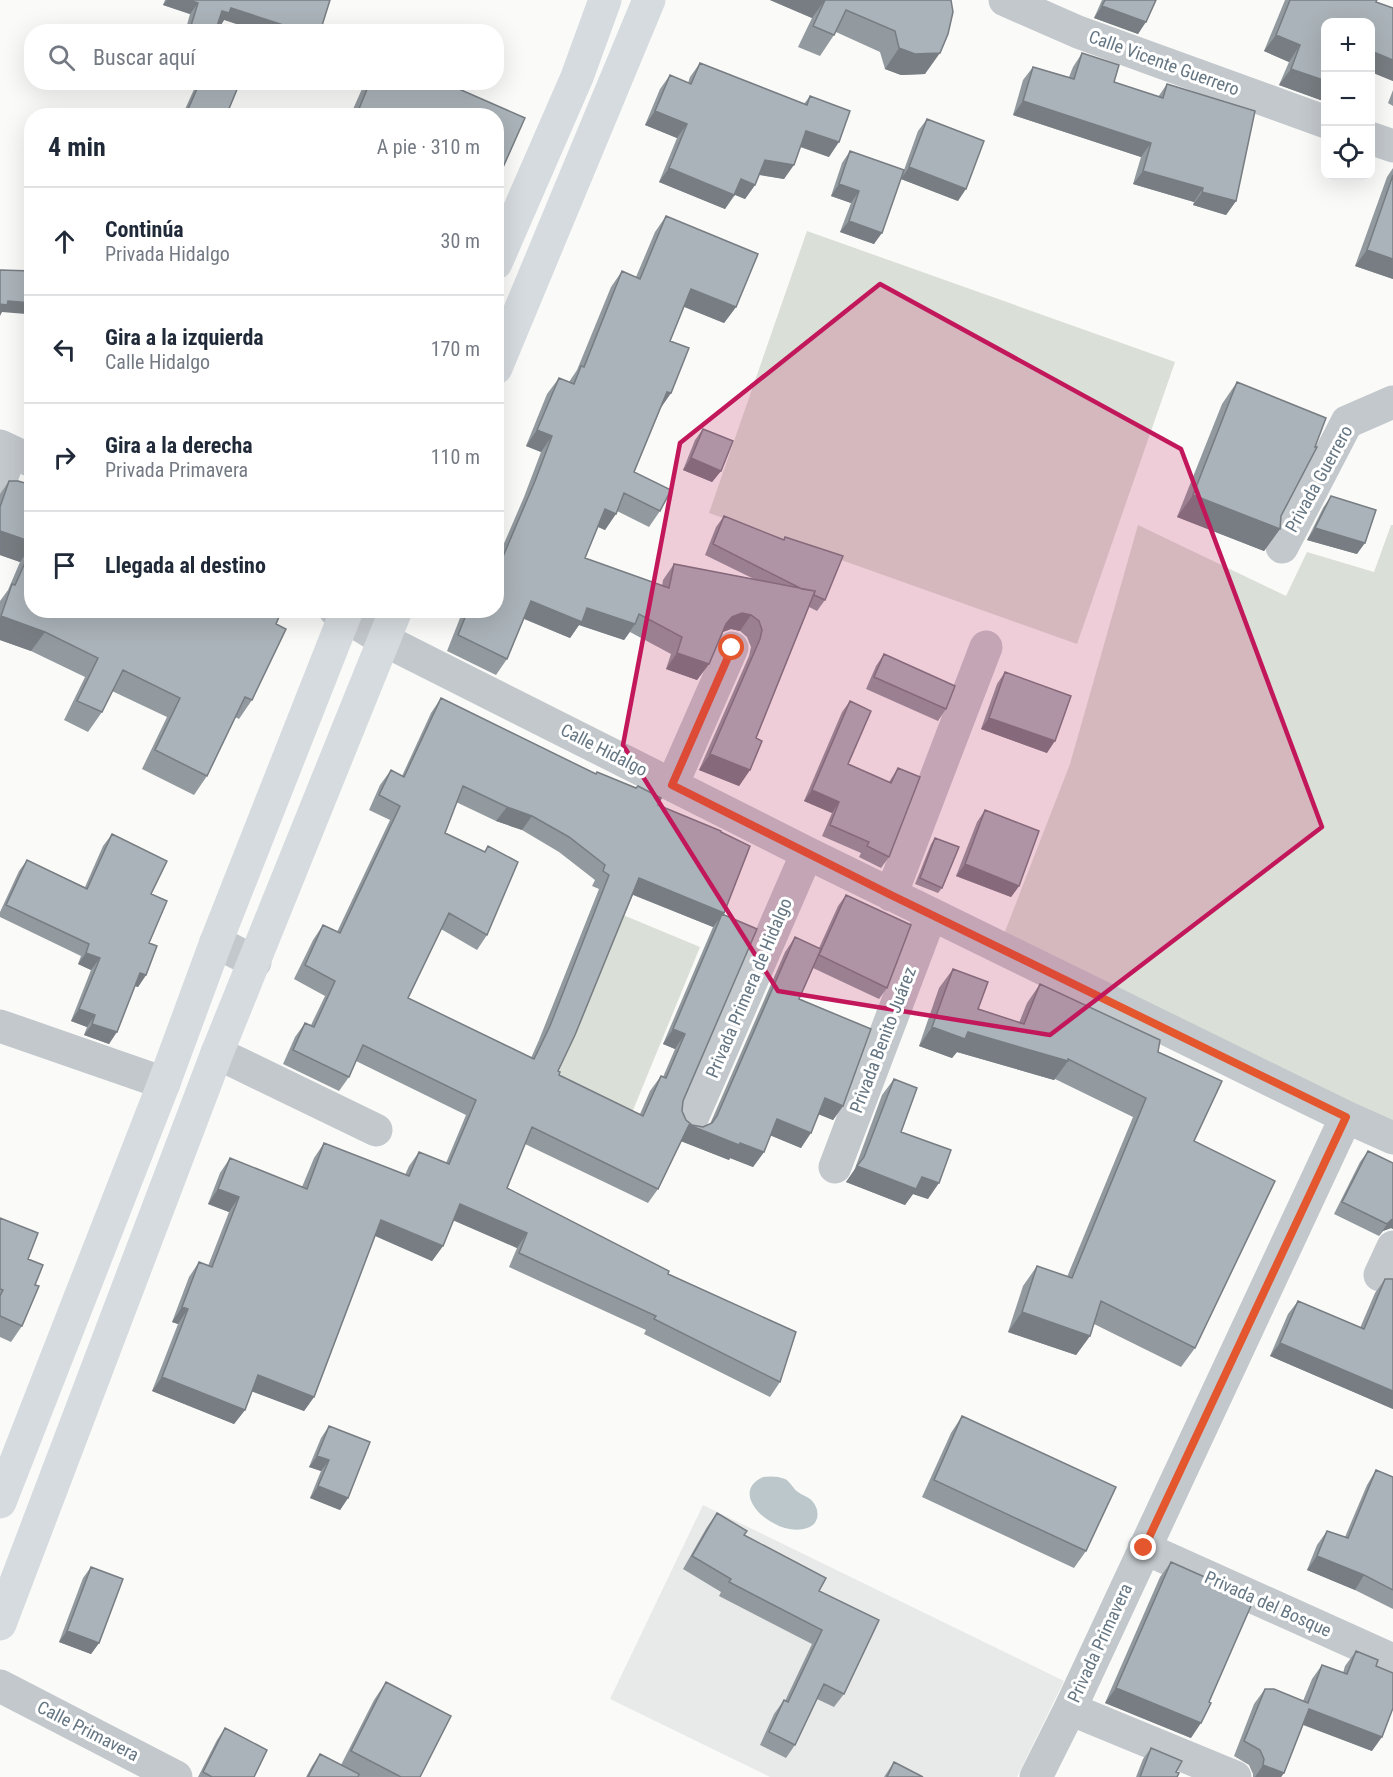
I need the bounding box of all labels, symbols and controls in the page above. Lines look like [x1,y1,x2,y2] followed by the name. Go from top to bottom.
[1321,18,1375,180] map controls
[1321,18,1375,72] button: +
[24,24,504,90] search box
[1086,26,1242,100] street label: Calle Vicente Guerrero
[45,41,78,74] icon: search
[93,45,196,70] text: Buscar aquí
[1321,72,1375,126] button: −
[1321,126,1375,180] button: locate
[48,132,106,162] text: 4 min
[377,135,480,159] text: A pie · 310 m
[105,217,184,242] text: Continúa
[48,225,81,258] icon: ahead
[441,229,480,253] text: 30 m
[105,242,230,266] text: Privada Hidalgo
[105,325,264,350] text: Gira a la izquierda
[48,333,81,366] icon: left
[431,337,480,361] text: 170 m
[105,350,210,374] text: Calle Hidalgo
[1281,422,1357,536] street label: Privada Guerrero
[105,433,253,458] text: Gira a la derecha
[48,441,81,474] icon: right
[431,445,480,469] text: 110 m
[105,458,248,482] text: Privada Primavera
[48,549,81,582] icon: arrive
[105,553,266,578] text: Llegada al destino
[718,634,744,660] route start
[557,719,651,780] street label: Calle Hidalgo
[701,895,796,1081] street label: Privada Primera de Hidalgo
[845,964,920,1116] street label: Privada Benito Juárez
[1130,1534,1156,1560] route end
[1202,1566,1335,1641] street label: Privada del Bosque
[1063,1580,1136,1706] street label: Privada Primavera
[34,1696,142,1765] street label: Calle Primavera

